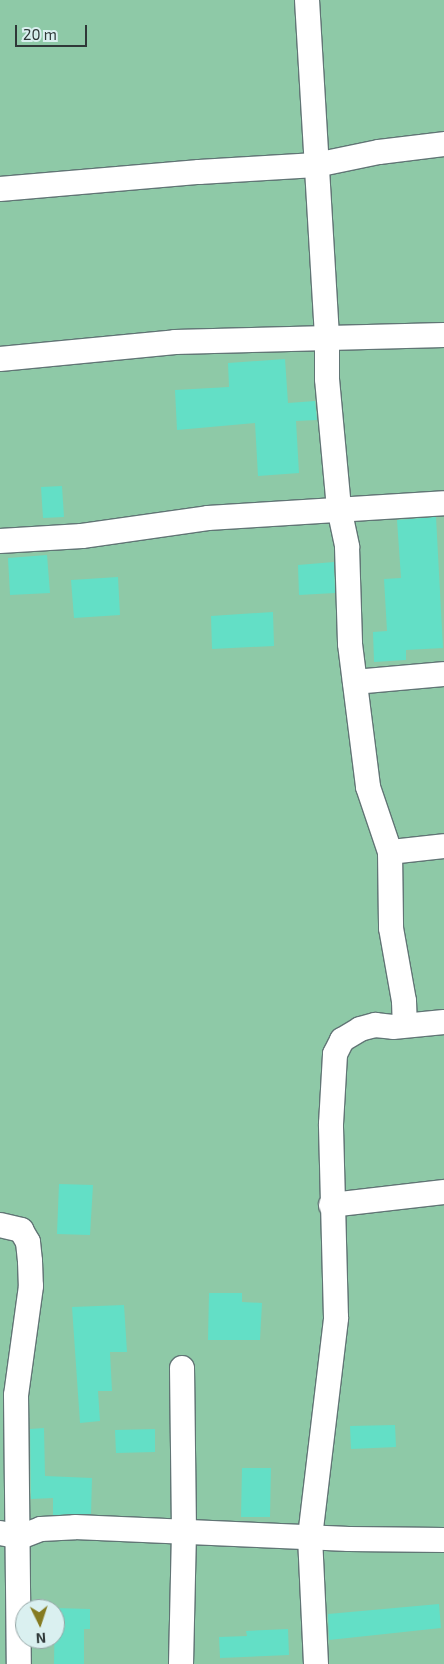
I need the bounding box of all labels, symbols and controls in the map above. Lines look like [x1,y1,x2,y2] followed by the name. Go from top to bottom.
[18,15,90,47] scale bar
[23,25,57,43] text: 20 m
[15,1599,65,1649] north arrow
[35,1630,47,1647] text: N

